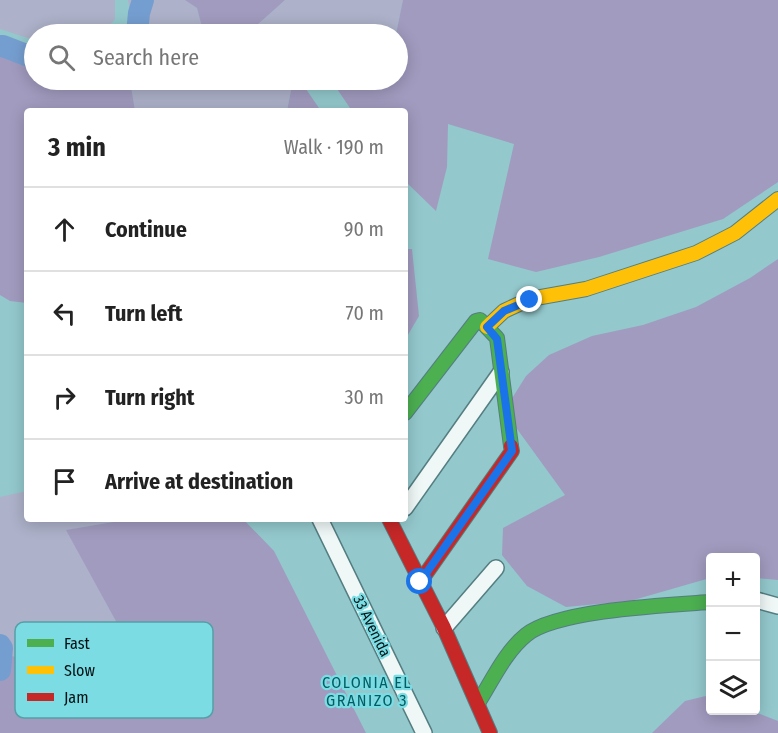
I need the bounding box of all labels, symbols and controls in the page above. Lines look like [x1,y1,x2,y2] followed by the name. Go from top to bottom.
[24,24,408,90] search box
[45,41,78,74] icon: search
[93,44,199,71] text: Search here
[48,132,106,163] text: 3 min
[284,135,384,159] text: Walk · 190 m
[48,213,81,246] icon: ahead
[105,216,187,243] text: Continue
[344,217,384,241] text: 90 m
[516,286,542,312] route end
[48,297,81,330] icon: left
[105,300,183,327] text: Turn left
[346,301,384,325] text: 70 m
[48,381,81,414] icon: right
[105,384,194,411] text: Turn right
[344,385,384,409] text: 30 m
[48,465,81,498] icon: arrive
[105,468,293,495] text: Arrive at destination
[706,553,760,715] map controls
[706,553,760,607] button: +
[406,568,432,594] route start
[349,592,395,660] street label: 33 Avenida
[706,607,760,661] button: −
[15,622,213,718] legend
[64,634,91,653] text: Fast
[64,661,95,680] text: Slow
[706,661,760,715] button: layers
[322,673,412,710] district label: COLONIA EL GRANIZO 3
[64,688,89,707] text: Jam

